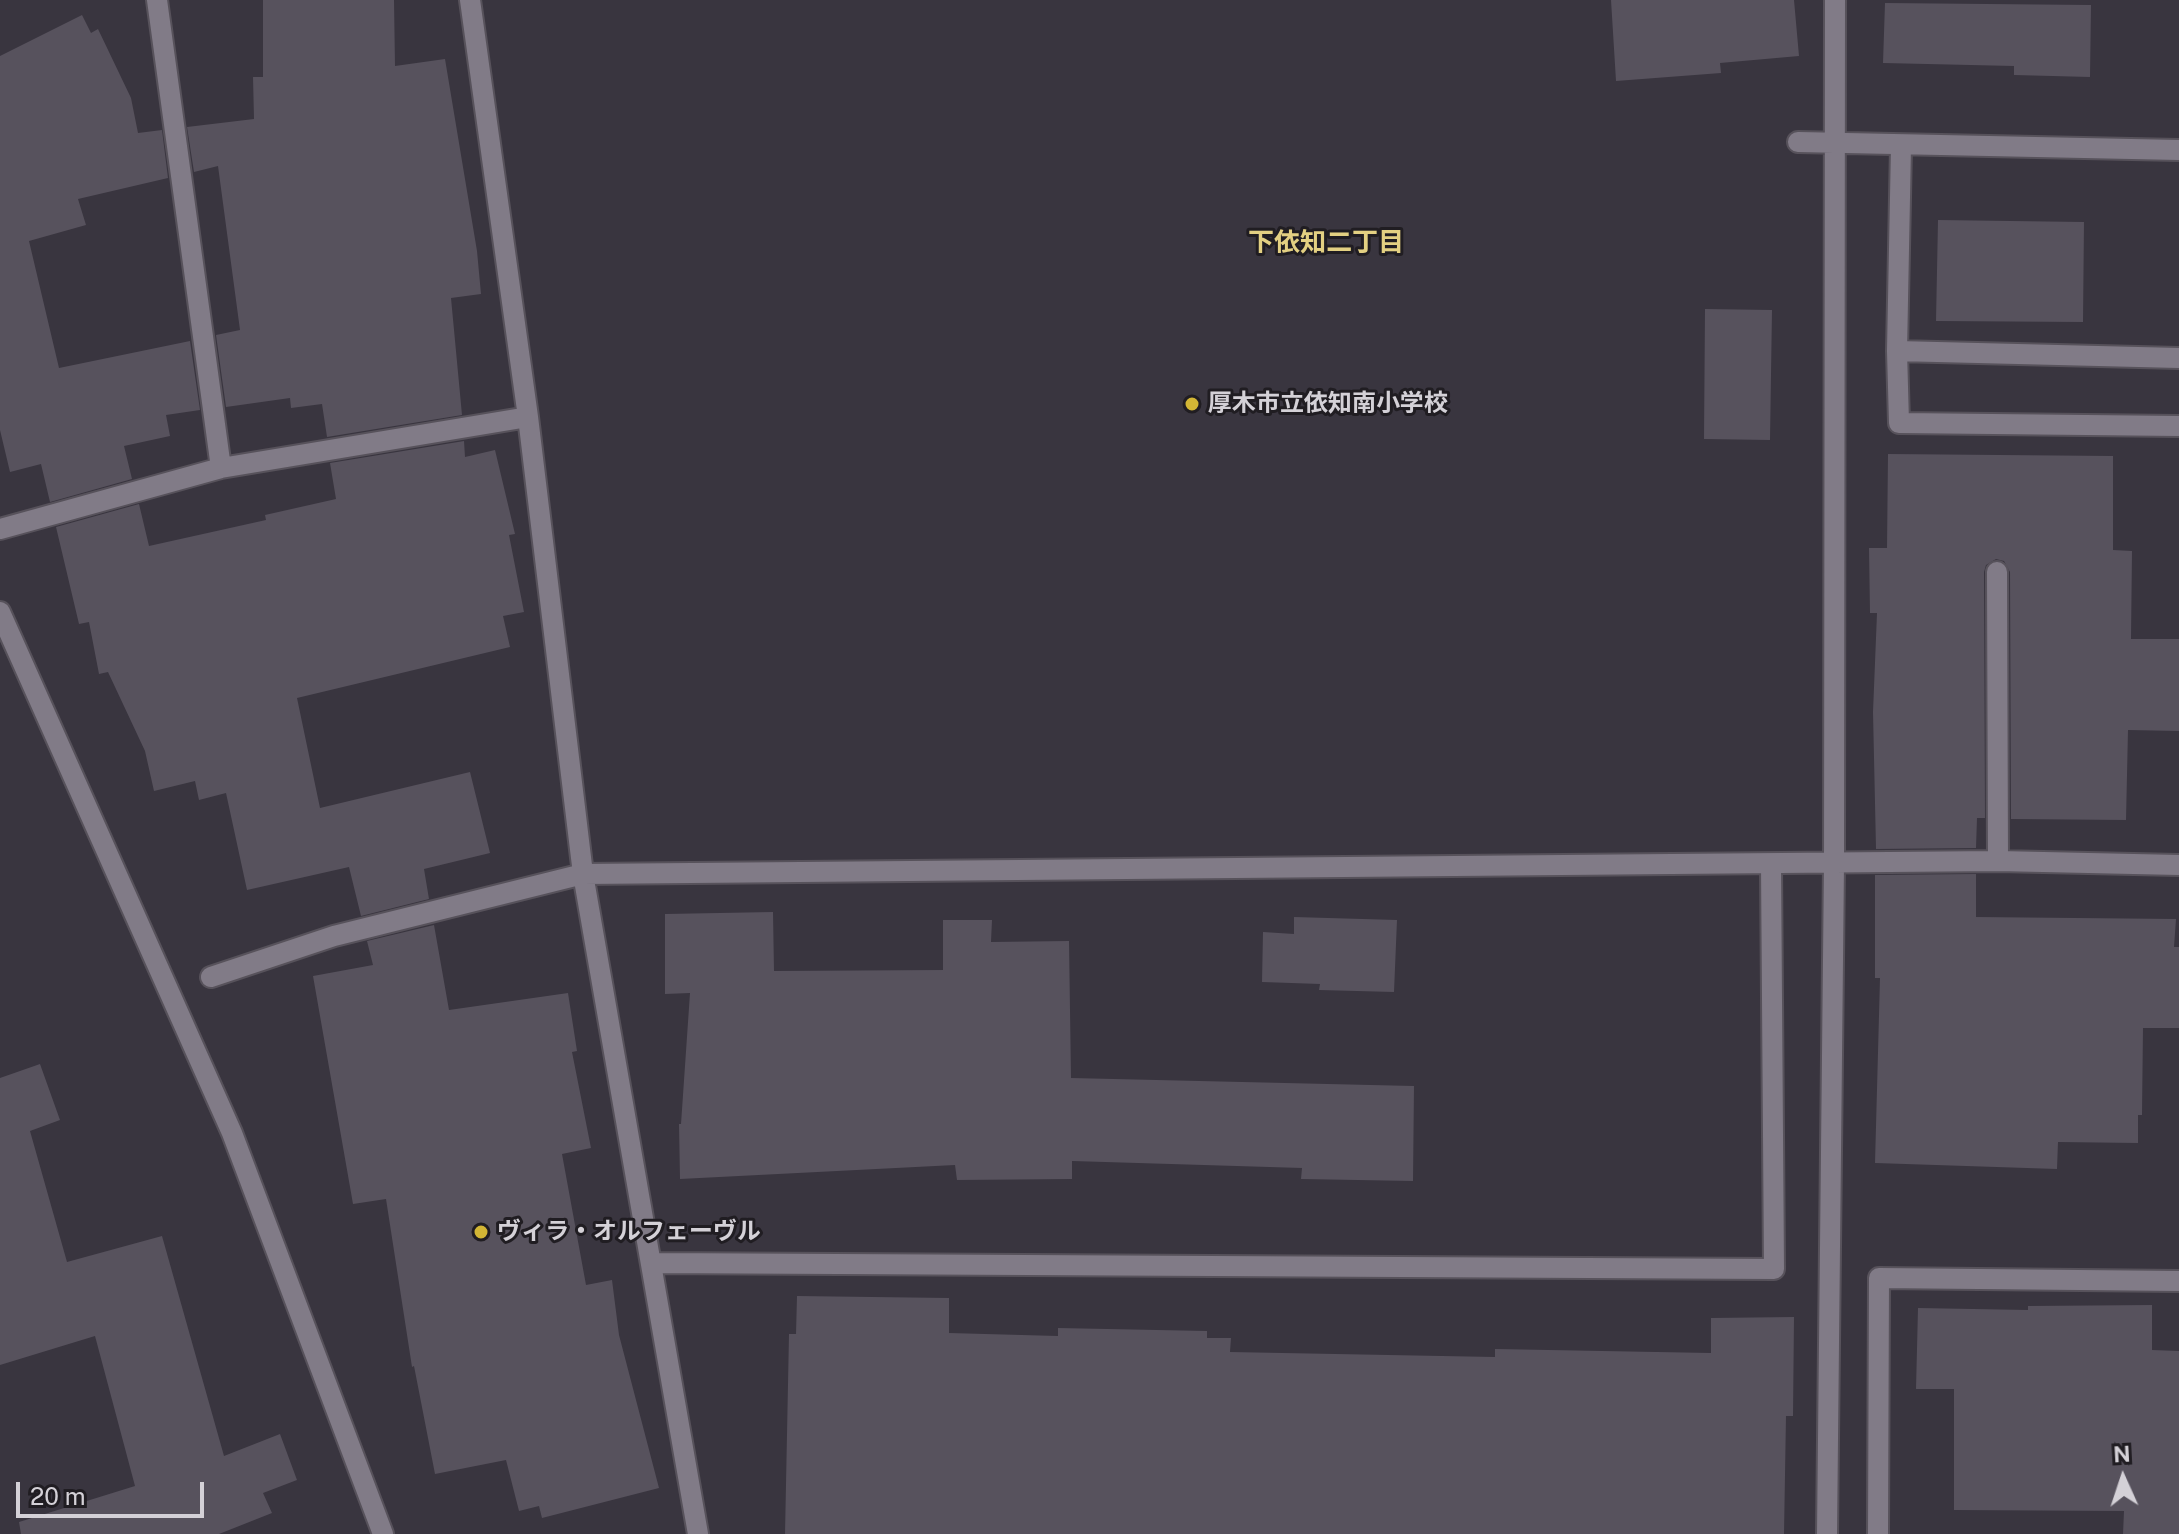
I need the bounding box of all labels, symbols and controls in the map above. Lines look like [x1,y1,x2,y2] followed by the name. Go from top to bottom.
[1248,227,1404,259] district label: 下依知二丁目
[1208,390,1448,418] place label: 厚木市立依知南小学校
[1183,395,1201,413] marker: 厚木市立依知南小学校
[497,1218,761,1246] place label: ヴィラ・オルフェーヴル
[472,1223,490,1241] marker: ヴィラ・オルフェーヴル
[2083,1438,2163,1518] north arrow
[2112,1441,2131,1467] text: N
[20,1466,208,1516] scale bar
[30,1482,86,1510] text: 20 m

